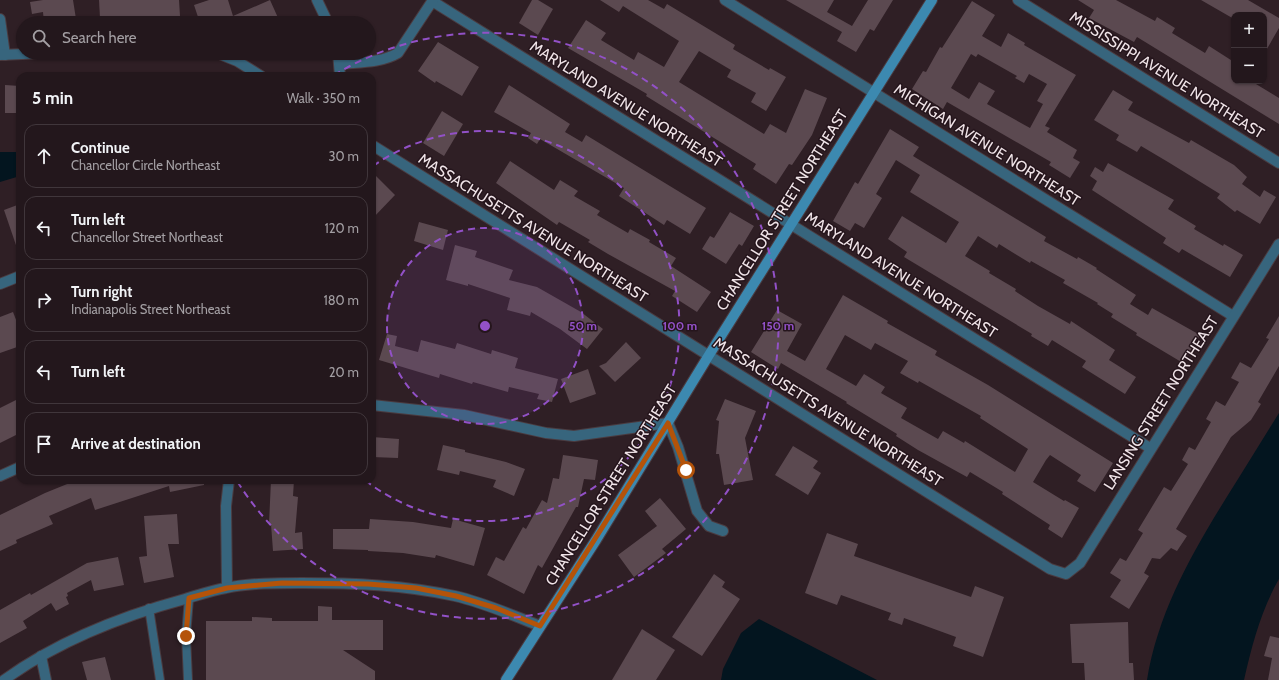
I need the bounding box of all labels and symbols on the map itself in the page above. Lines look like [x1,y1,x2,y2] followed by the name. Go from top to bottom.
[1066,8,1268,142] street label: MISSISSIPPI AVENUE NORTHEAST
[527,37,725,171] street label: MARYLAND AVENUE NORTHEAST
[891,80,1083,210] street label: MICHIGAN AVENUE NORTHEAST
[713,106,851,314] street label: CHANCELLOR STREET NORTHEAST
[415,150,651,306] street label: MASSACHUSETTS AVENUE NORTHEAST
[802,208,1000,342] street label: MARYLAND AVENUE NORTHEAST
[1100,313,1222,493] street label: LANSING STREET NORTHEAST
[569,318,597,333] text: 50 m
[663,318,697,333] text: 100 m
[762,318,794,333] text: 150 m
[478,319,492,333] centre of rings
[710,334,946,490] street label: MASSACHUSETTS AVENUE NORTHEAST
[542,381,680,589] street label: CHANCELLOR STREET NORTHEAST
[677,461,695,479] route start
[177,627,195,645] route end

